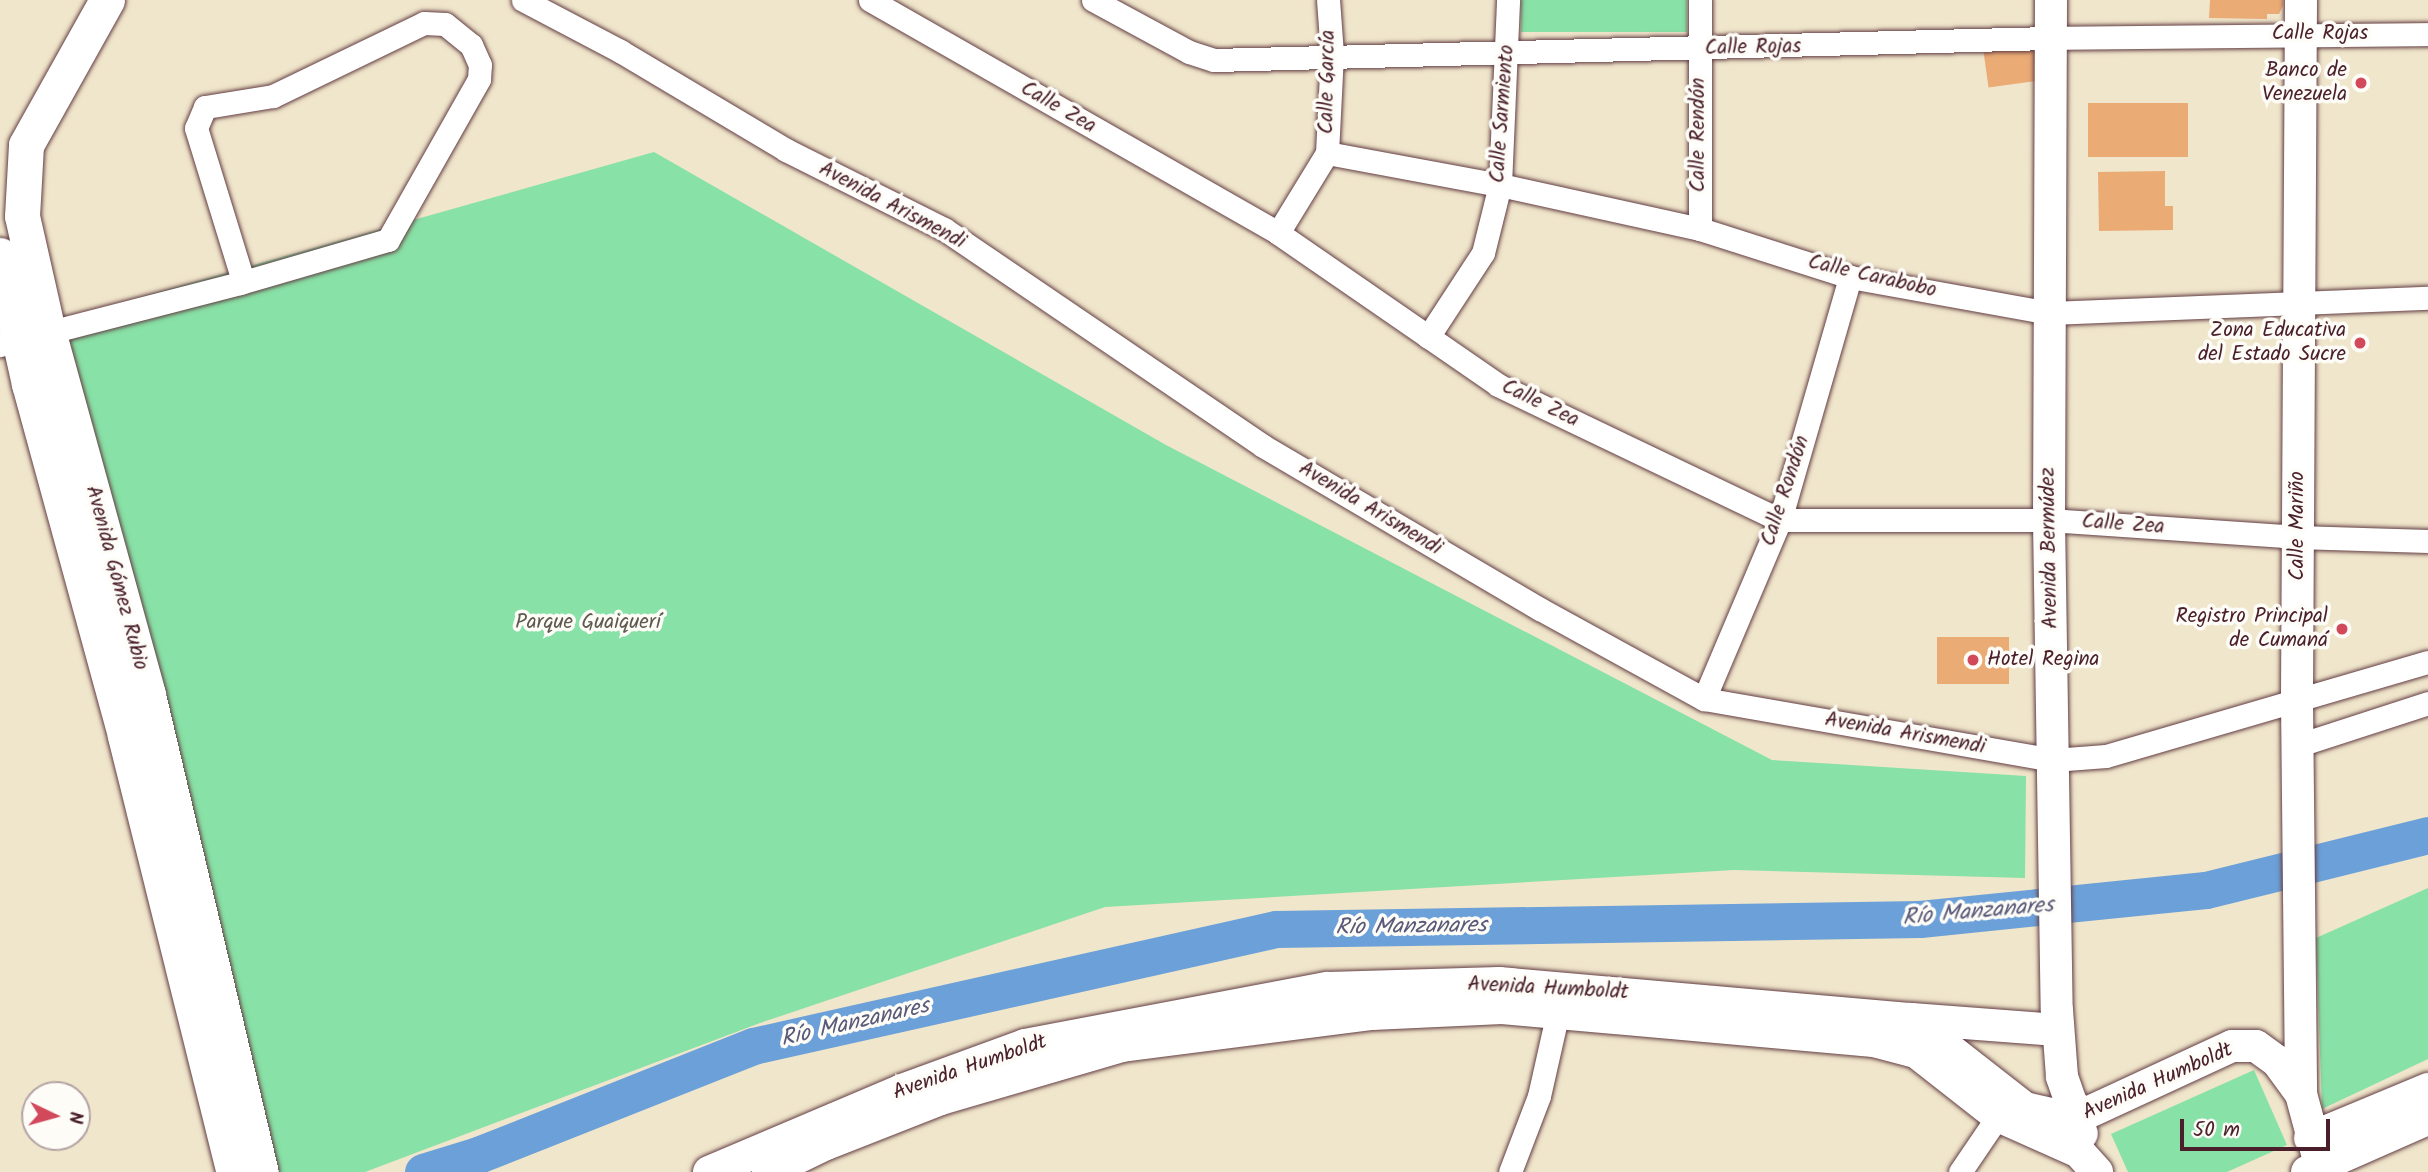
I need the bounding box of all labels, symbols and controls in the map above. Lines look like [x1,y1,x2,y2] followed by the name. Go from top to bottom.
[2272,21,2368,47] street label: Calle Rojas
[1314,30,1342,134] street label: Calle García
[1705,35,1801,61] street label: Calle Rojas
[1486,44,1520,184] street label: Calle Sarmiento
[2262,58,2347,108] place label: Banco de Venezuela
[2353,75,2369,91] marker: Banco de Venezuela
[1016,76,1100,140] street label: Calle Zea
[1686,78,1712,192] street label: Calle Rendón
[814,157,970,255] street label: Avenida Arismendi
[1805,250,1939,304] street label: Calle Carabobo
[2198,318,2346,368] place label: Zona Educativa del Estado Sucre
[2352,335,2368,351] marker: Zona Educativa del Estado Sucre
[1497,375,1583,433] street label: Calle Zea
[1756,433,1816,549] street label: Calle Rondón
[1294,456,1446,562] street label: Avenida Arismendi
[2036,467,2064,629] street label: Avenida Bermúdez
[2285,471,2311,581] street label: Calle Mariño
[79,483,153,673] street label: Avenida Gómez Rubio
[2081,510,2165,540] street label: Calle Zea
[2175,604,2328,654] place label: Registro Principal de Cumaná
[515,610,661,636] park label: Parque Guaiquerí
[2334,621,2350,637] marker: Registro Principal de Cumaná
[1987,647,2099,673] place label: Hotel Regina
[1965,652,1981,668] marker: Hotel Regina
[1823,707,1987,761] street label: Avenida Arismendi
[1901,892,2055,932] water label: Río Manzanares
[1335,912,1487,942] water label: Río Manzanares
[1467,972,1629,1006] street label: Avenida Humboldt
[778,993,932,1053] water label: Río Manzanares
[890,1030,1050,1106] street label: Avenida Humboldt
[2079,1038,2237,1126] street label: Avenida Humboldt
[21,1081,91,1151] north arrow
[2183,1106,2334,1150] scale bar
[59,1110,90,1125] text: N
[2193,1114,2240,1147] text: 50 m

